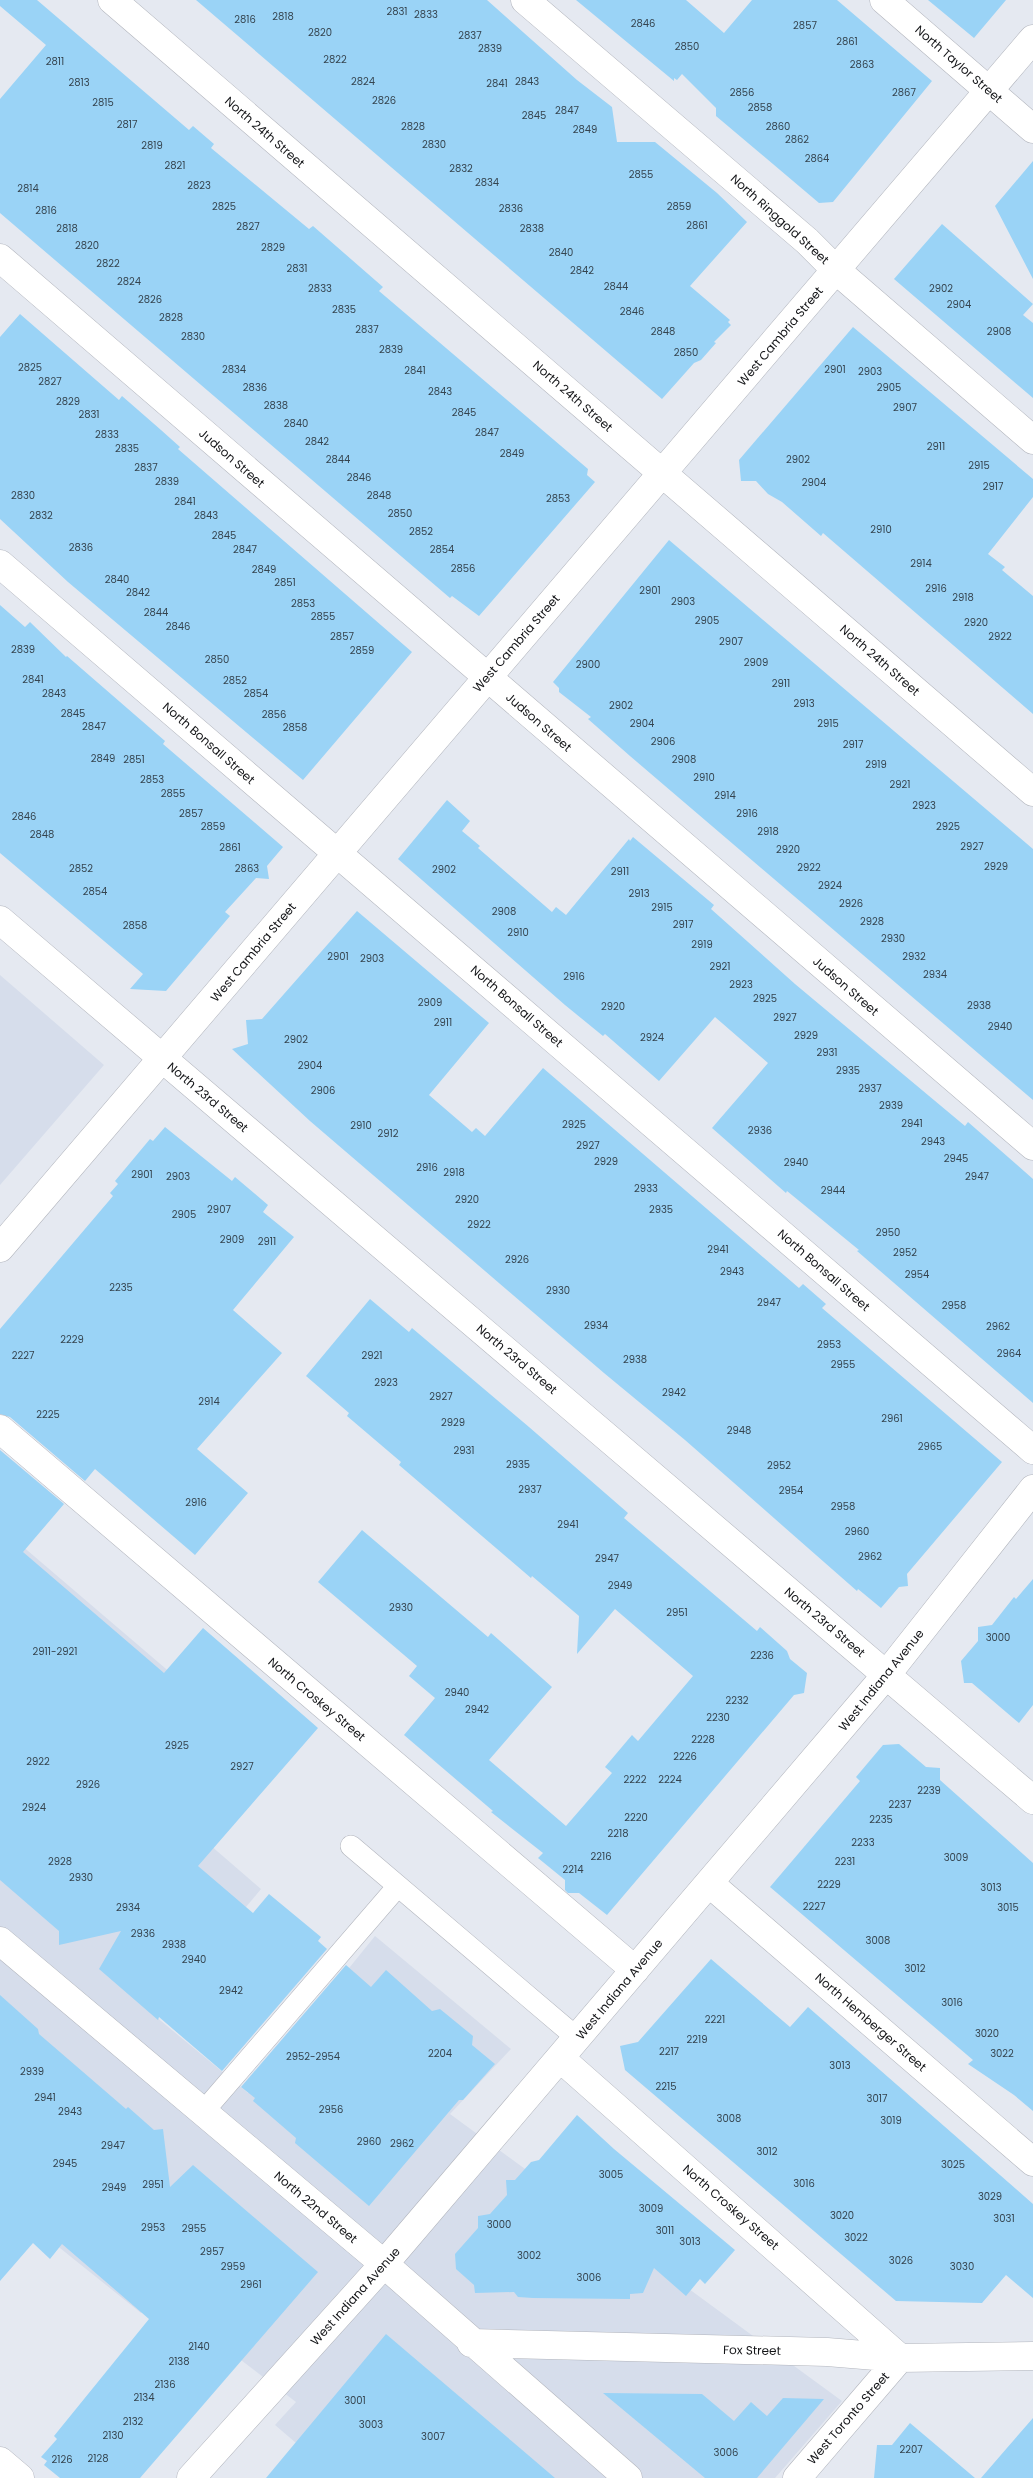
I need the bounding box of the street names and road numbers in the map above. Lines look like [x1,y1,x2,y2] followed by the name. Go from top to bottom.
[912,21,1006,107] street label: North Taylor Street
[221,93,309,171] street label: North 24th Street
[727,170,833,268] street label: North Ringgold Street
[733,283,827,389] street label: West Cambria Street
[529,357,617,435] street label: North 24th Street
[195,425,269,491] street label: Judson Street
[469,590,563,696] street label: West Cambria Street
[836,621,924,699] street label: North 24th Street
[502,689,576,755] street label: Judson Street
[159,698,259,788] street label: North Bonsall Street
[206,899,300,1005] street label: West Cambria Street
[809,953,883,1019] street label: Judson Street
[467,961,567,1051] street label: North Bonsall Street
[164,1058,252,1136] street label: North 23rd Street
[774,1225,874,1315] street label: North Bonsall Street
[473,1320,561,1398] street label: North 23rd Street
[781,1583,869,1661] street label: North 23rd Street
[834,1625,928,1735] street label: West Indiana Avenue
[265,1653,369,1745] street label: North Croskey Street
[572,1935,666,2043] street label: West Indiana Avenue
[812,1969,930,2075] street label: North Hemberger Street
[679,2160,783,2254] street label: North Croskey Street
[271,2167,361,2247] street label: North 22nd Street
[306,2243,404,2349] street label: West Indiana Avenue
[723,2341,781,2359] street label: Fox Street
[803,2368,893,2468] street label: West Toronto Street

